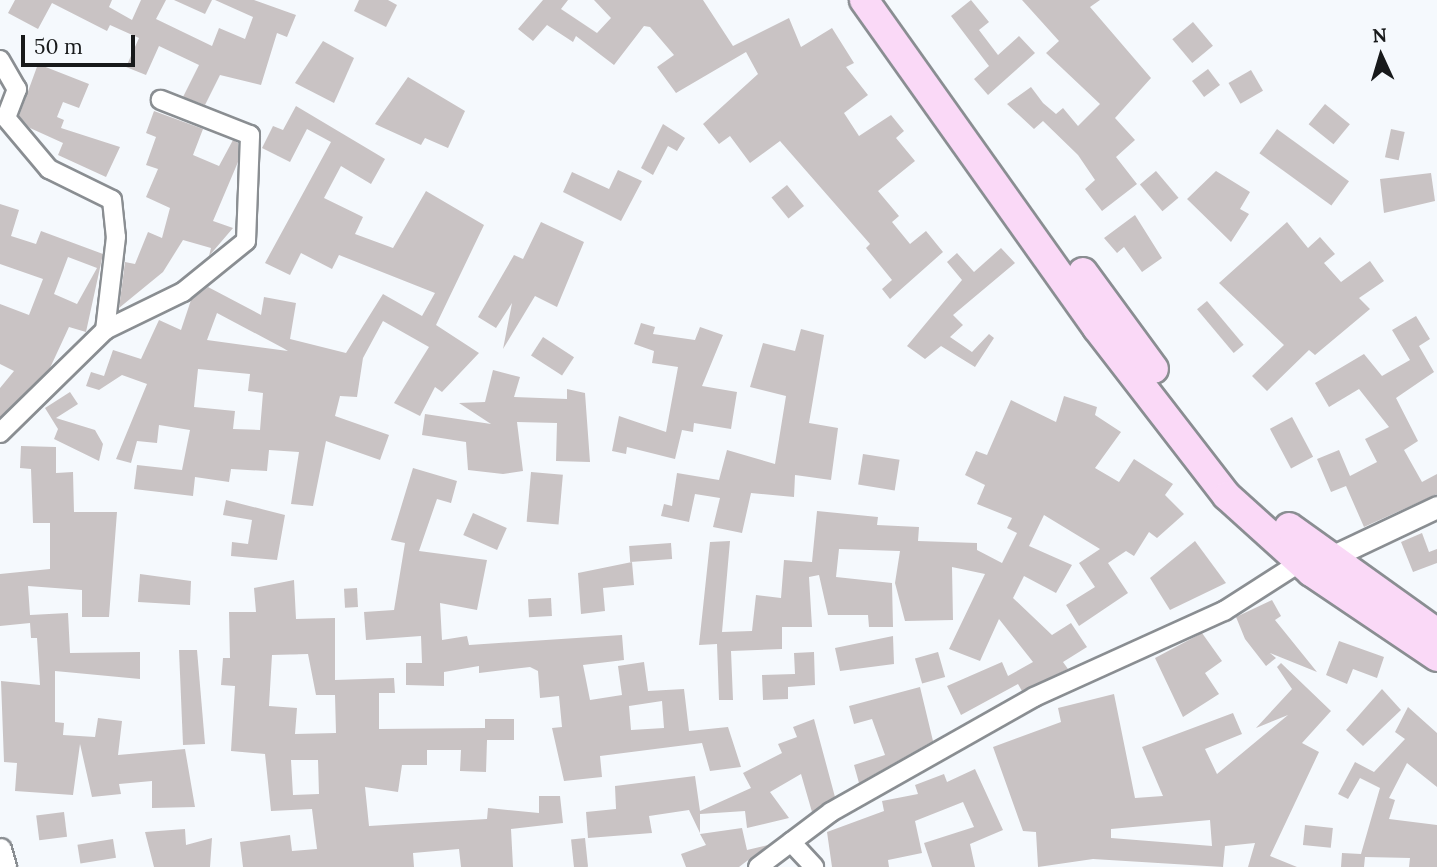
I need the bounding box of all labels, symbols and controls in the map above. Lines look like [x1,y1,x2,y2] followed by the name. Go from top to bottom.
[24,21,138,65] scale bar
[1346,21,1416,91] north arrow
[1371,23,1388,48] text: N
[34,33,83,60] text: 50 m

